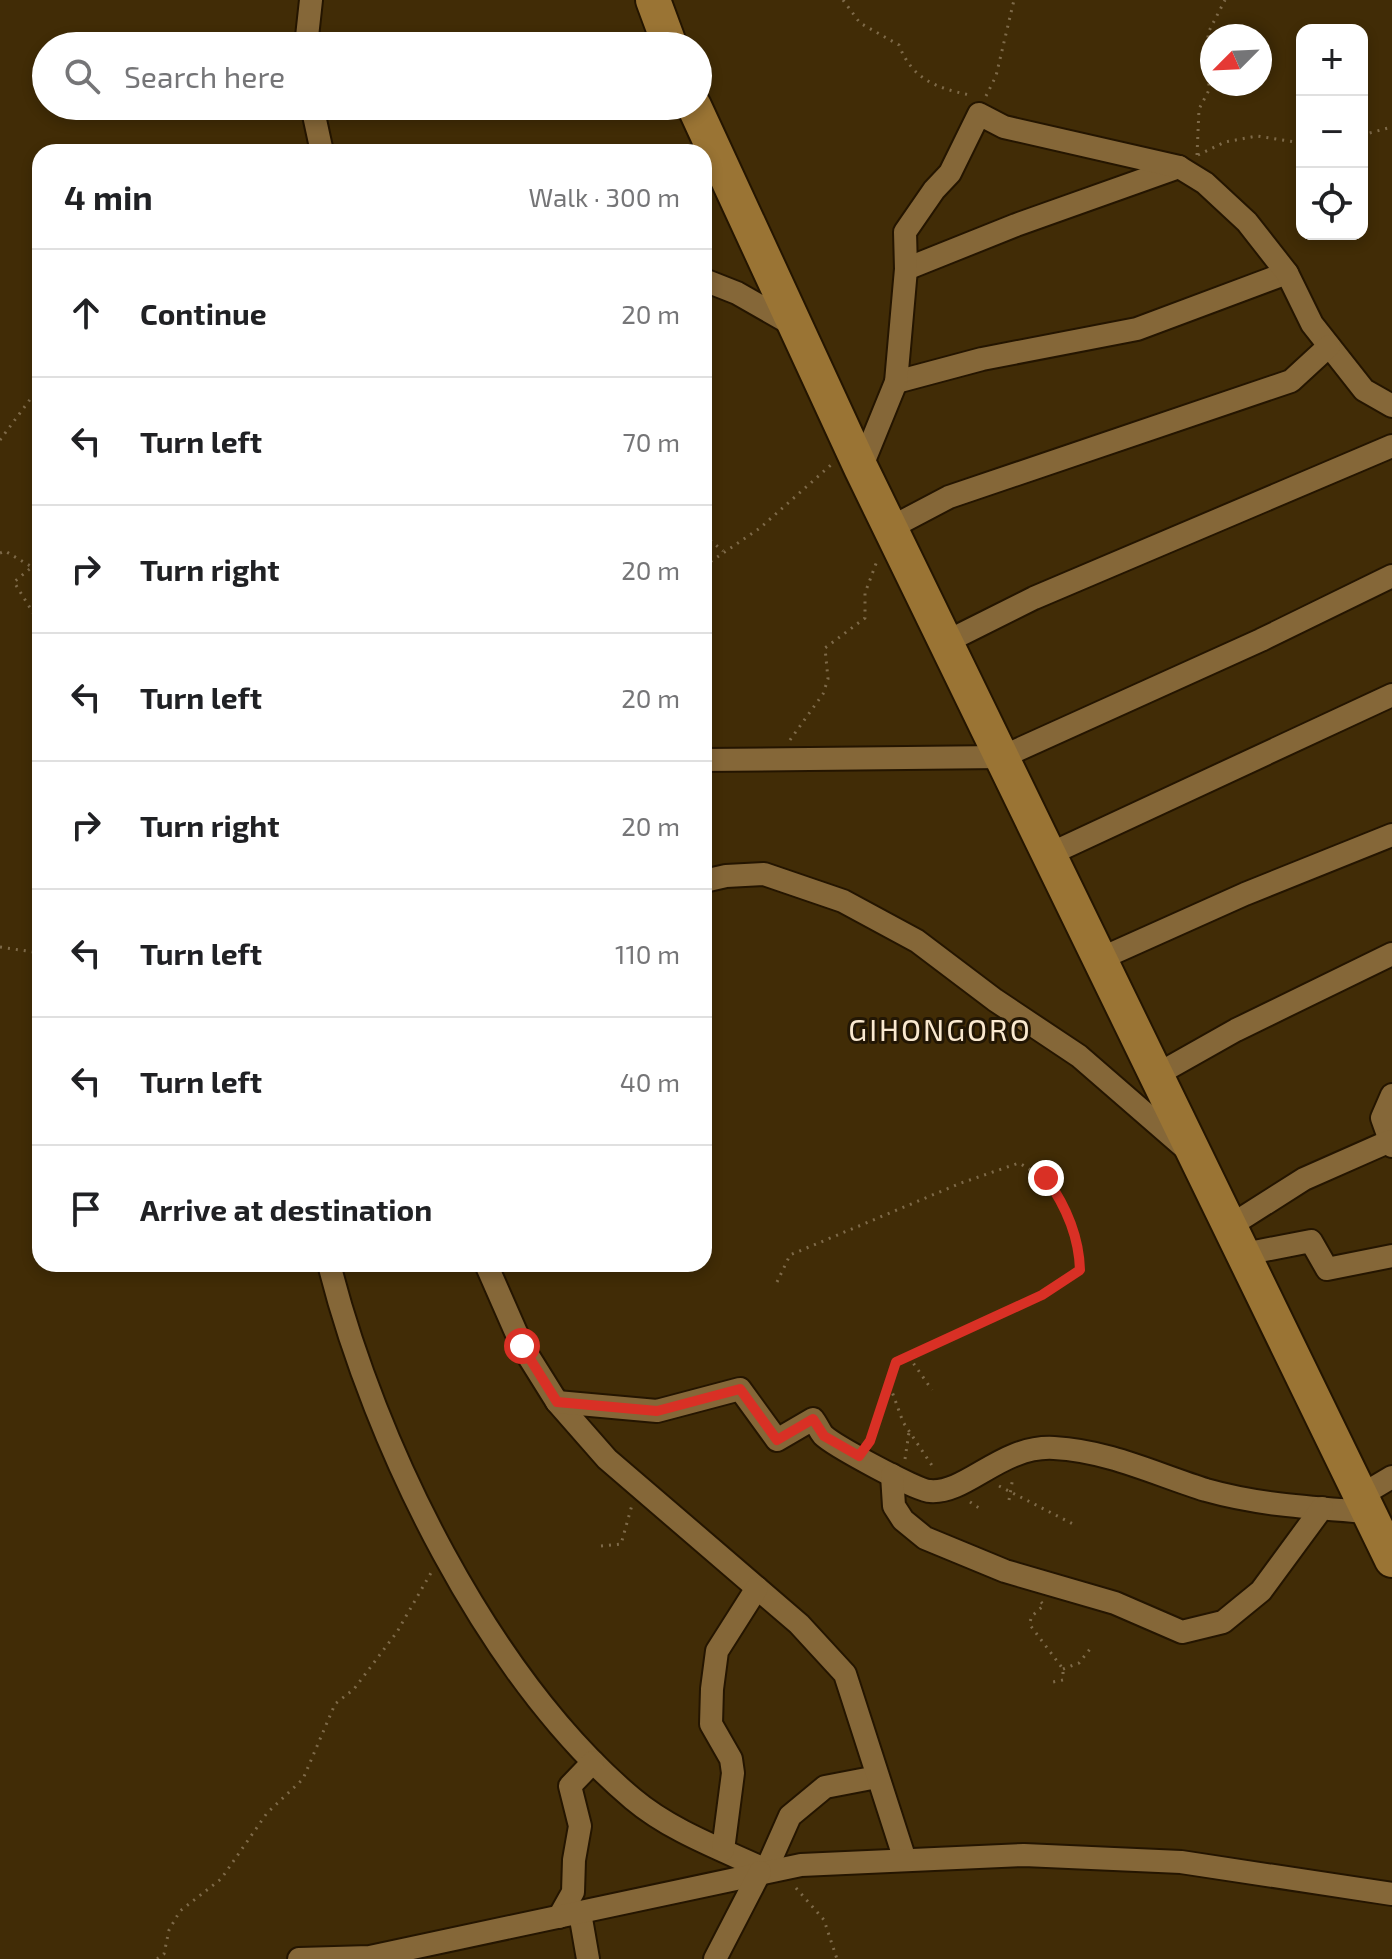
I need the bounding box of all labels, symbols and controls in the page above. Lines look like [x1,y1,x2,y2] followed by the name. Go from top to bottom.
[1200,24,1272,96] north arrow
[1296,24,1368,240] map controls
[1296,24,1368,96] button: +
[32,32,712,120] search box
[60,54,104,98] icon: search
[124,58,285,94] text: Search here
[1296,96,1368,168] button: −
[1296,168,1368,240] button: locate
[64,176,153,217] text: 4 min
[529,181,680,212] text: Walk · 300 m
[64,291,108,335] icon: ahead
[140,295,267,331] text: Continue
[621,298,680,329] text: 20 m
[64,419,108,463] icon: left
[140,423,262,459] text: Turn left
[622,426,680,457] text: 70 m
[64,547,108,591] icon: right
[140,551,280,587] text: Turn right
[621,554,680,585] text: 20 m
[64,675,108,719] icon: left
[140,679,262,715] text: Turn left
[621,682,680,713] text: 20 m
[64,803,108,847] icon: right
[140,807,280,843] text: Turn right
[621,810,680,841] text: 20 m
[64,931,108,975] icon: left
[140,935,262,971] text: Turn left
[615,938,680,969] text: 110 m
[848,1011,1032,1047] district label: GIHONGORO
[64,1059,108,1103] icon: left
[140,1063,262,1099] text: Turn left
[620,1066,680,1097] text: 40 m
[1028,1160,1064,1196] route end
[64,1187,108,1231] icon: arrive
[140,1191,432,1227] text: Arrive at destination
[504,1328,540,1364] route start

